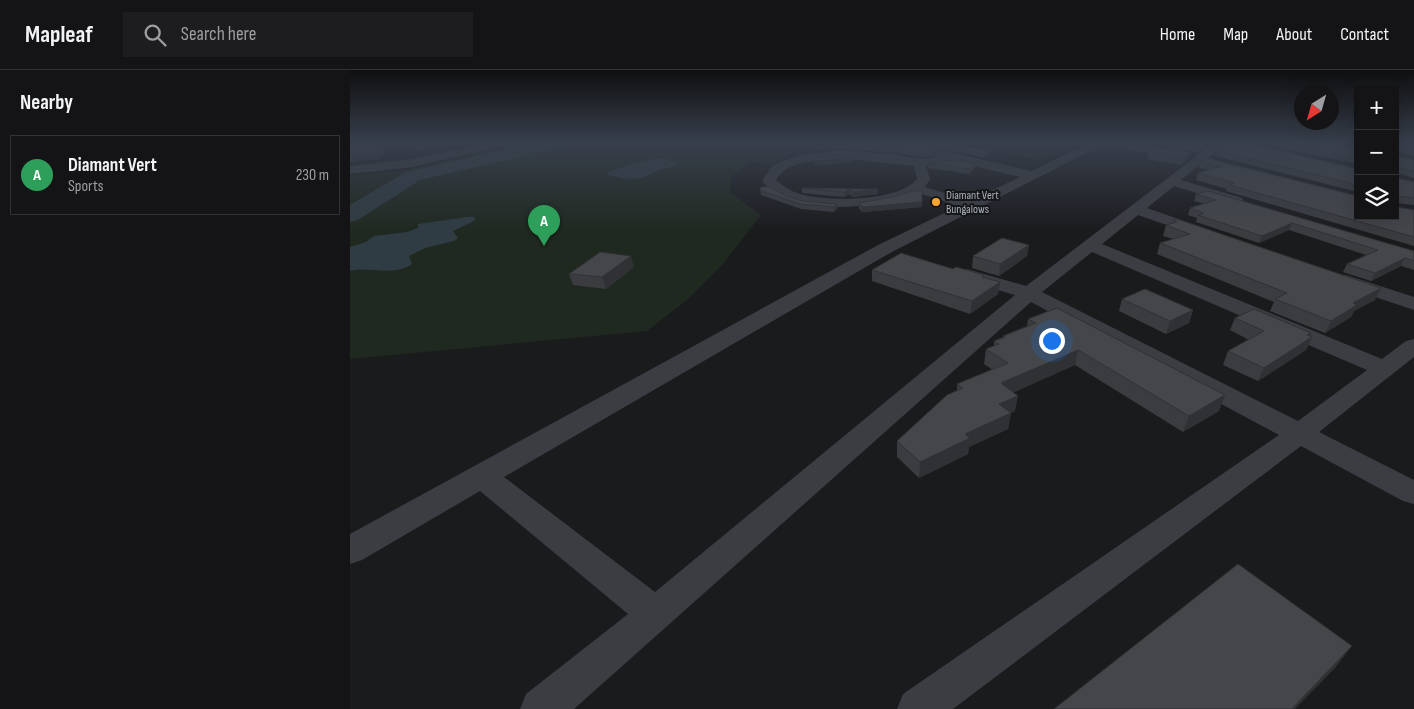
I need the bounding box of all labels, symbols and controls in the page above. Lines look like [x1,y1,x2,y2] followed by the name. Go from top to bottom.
[123,12,473,57] search box
[25,20,93,49] text: Mapleaf
[141,21,169,49] icon: search
[181,23,256,46] text: Search here
[1160,24,1195,45] text: Home
[1223,24,1248,45] text: Map
[1276,24,1312,45] text: About
[1340,24,1389,45] text: Contact
[1294,85,1339,130] north arrow
[1354,85,1399,220] map controls
[1354,85,1399,130] button: +
[20,90,73,115] text: Nearby
[1354,130,1399,175] button: −
[68,154,157,177] text: Diamant Vert
[33,166,41,185] text: A
[296,166,329,185] text: 230 m
[1354,175,1399,220] button: layers
[68,177,103,196] text: Sports
[946,188,999,217] place label: Diamant Vert Bungalows
[930,196,942,208] marker: Diamant Vert Bungalows
[528,205,560,246] pin: A
[1039,328,1065,354] your location

